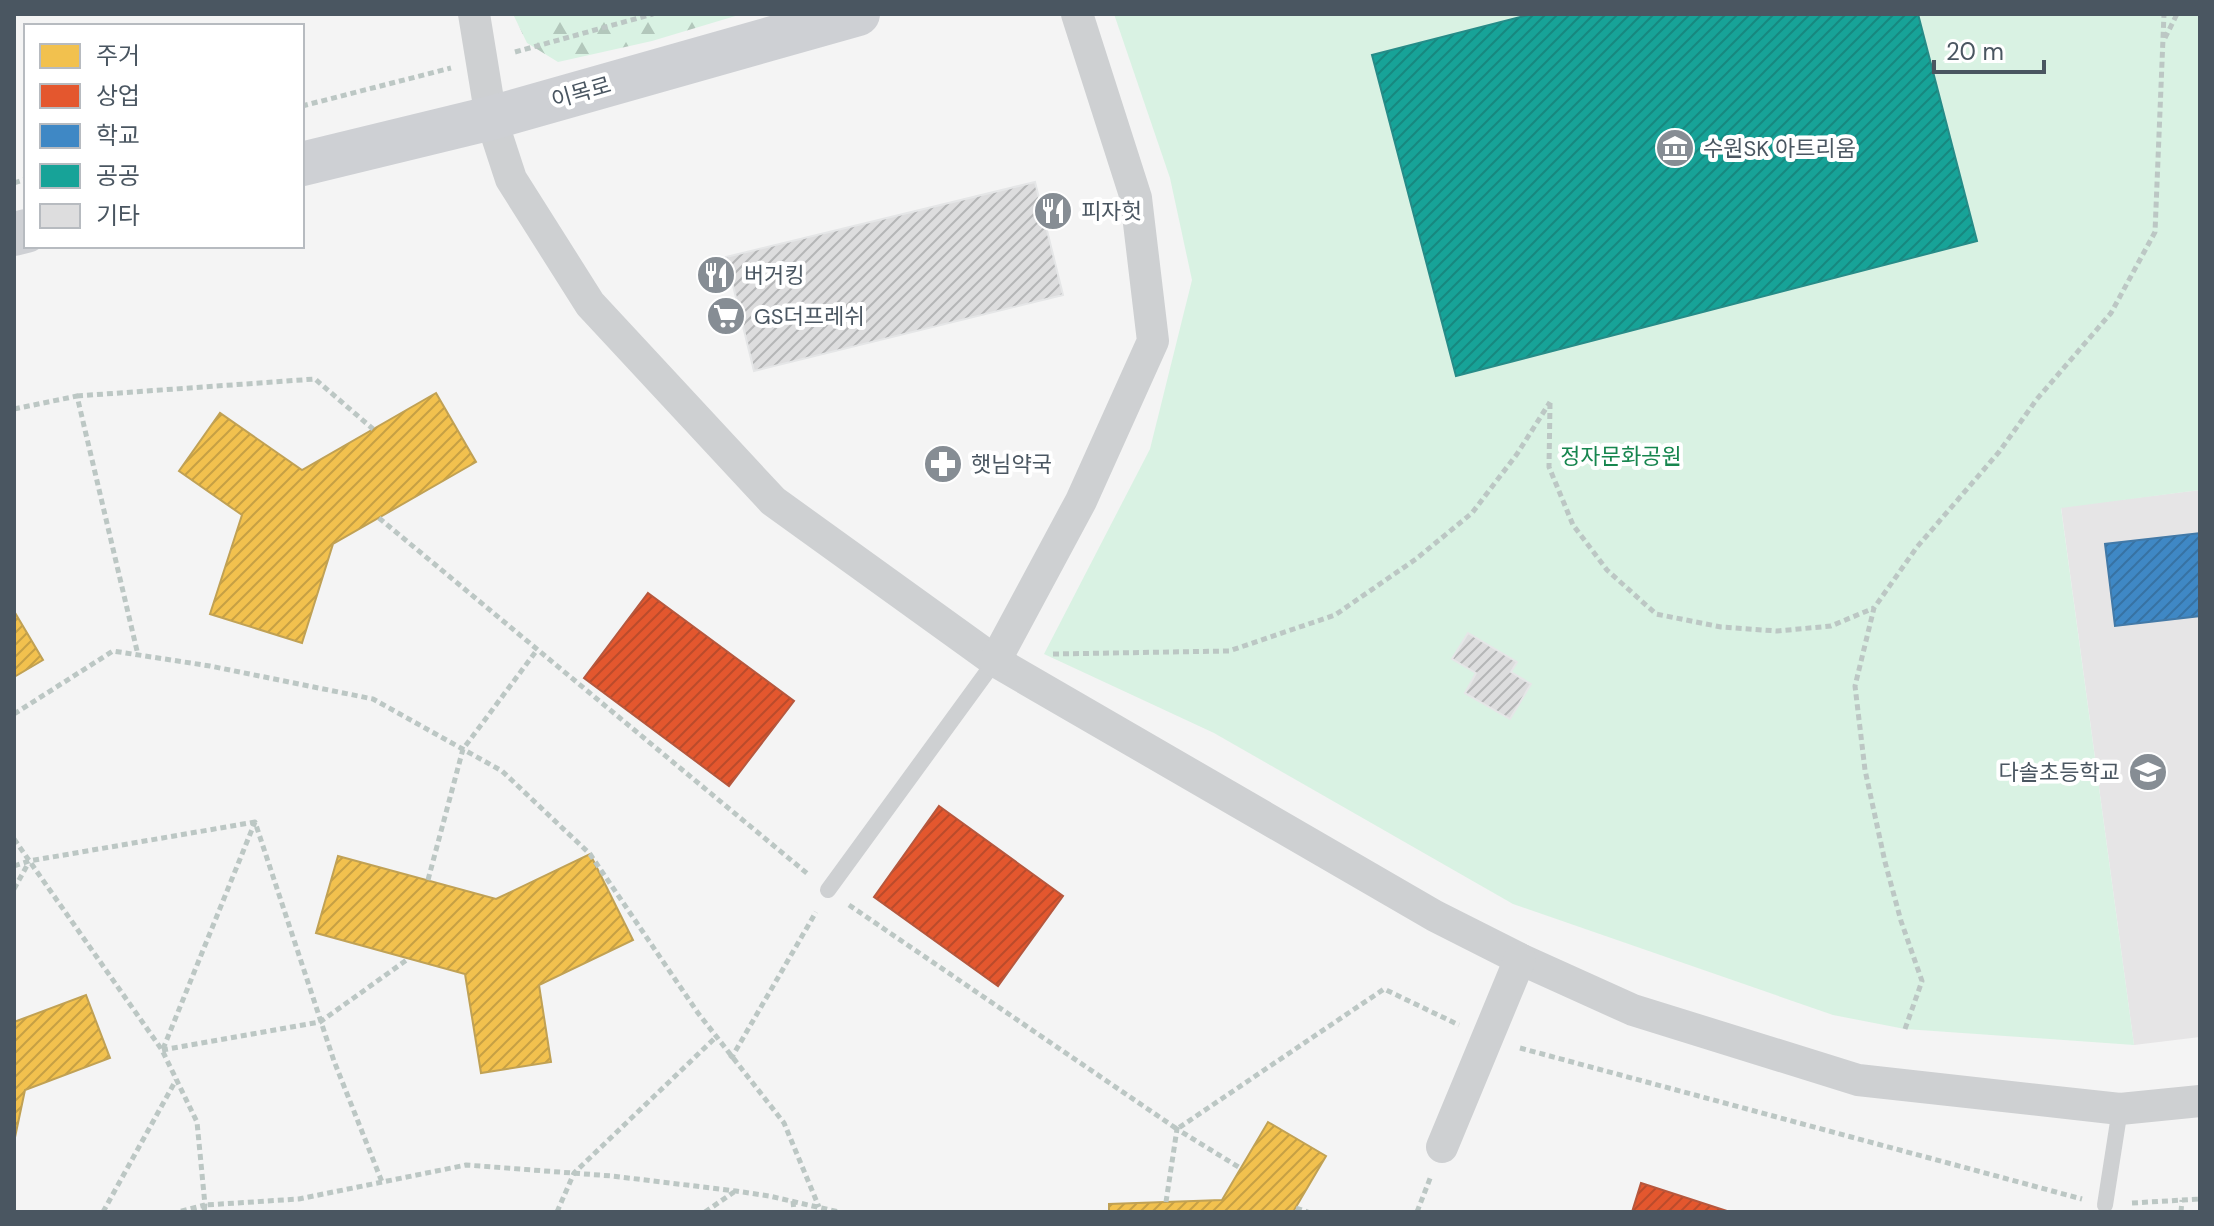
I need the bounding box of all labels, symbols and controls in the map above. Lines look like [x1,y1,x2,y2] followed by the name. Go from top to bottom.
[24,24,304,248] legend
[1934,24,2044,74] scale bar
[1946,36,2004,67] text: 20 m
[96,40,140,71] text: 주거
[548,70,614,115] street label: 이목로
[96,80,140,111] text: 상업
[96,120,140,151] text: 학교
[1654,127,1696,169] museum icon: 수원SK 아트리움
[1703,134,1856,163] place label: 수원SK 아트리움
[96,160,140,191] text: 공공
[1032,190,1074,232] restaurant icon: 피자헛
[1081,197,1142,226] place label: 피자헛
[96,200,140,231] text: 기타
[695,254,737,296] restaurant icon: 버거킹
[744,261,805,290] place label: 버거킹
[705,295,747,337] supermarket icon: GS더프레쉬
[754,302,864,331] place label: GS더프레쉬
[1560,442,1682,471] park label: 정자문화공원
[922,443,964,485] pharmacy icon: 햇님약국
[971,450,1052,479] place label: 햇님약국
[2127,751,2169,793] school or university icon: 다솔초등학교
[1999,758,2120,787] place label: 다솔초등학교

